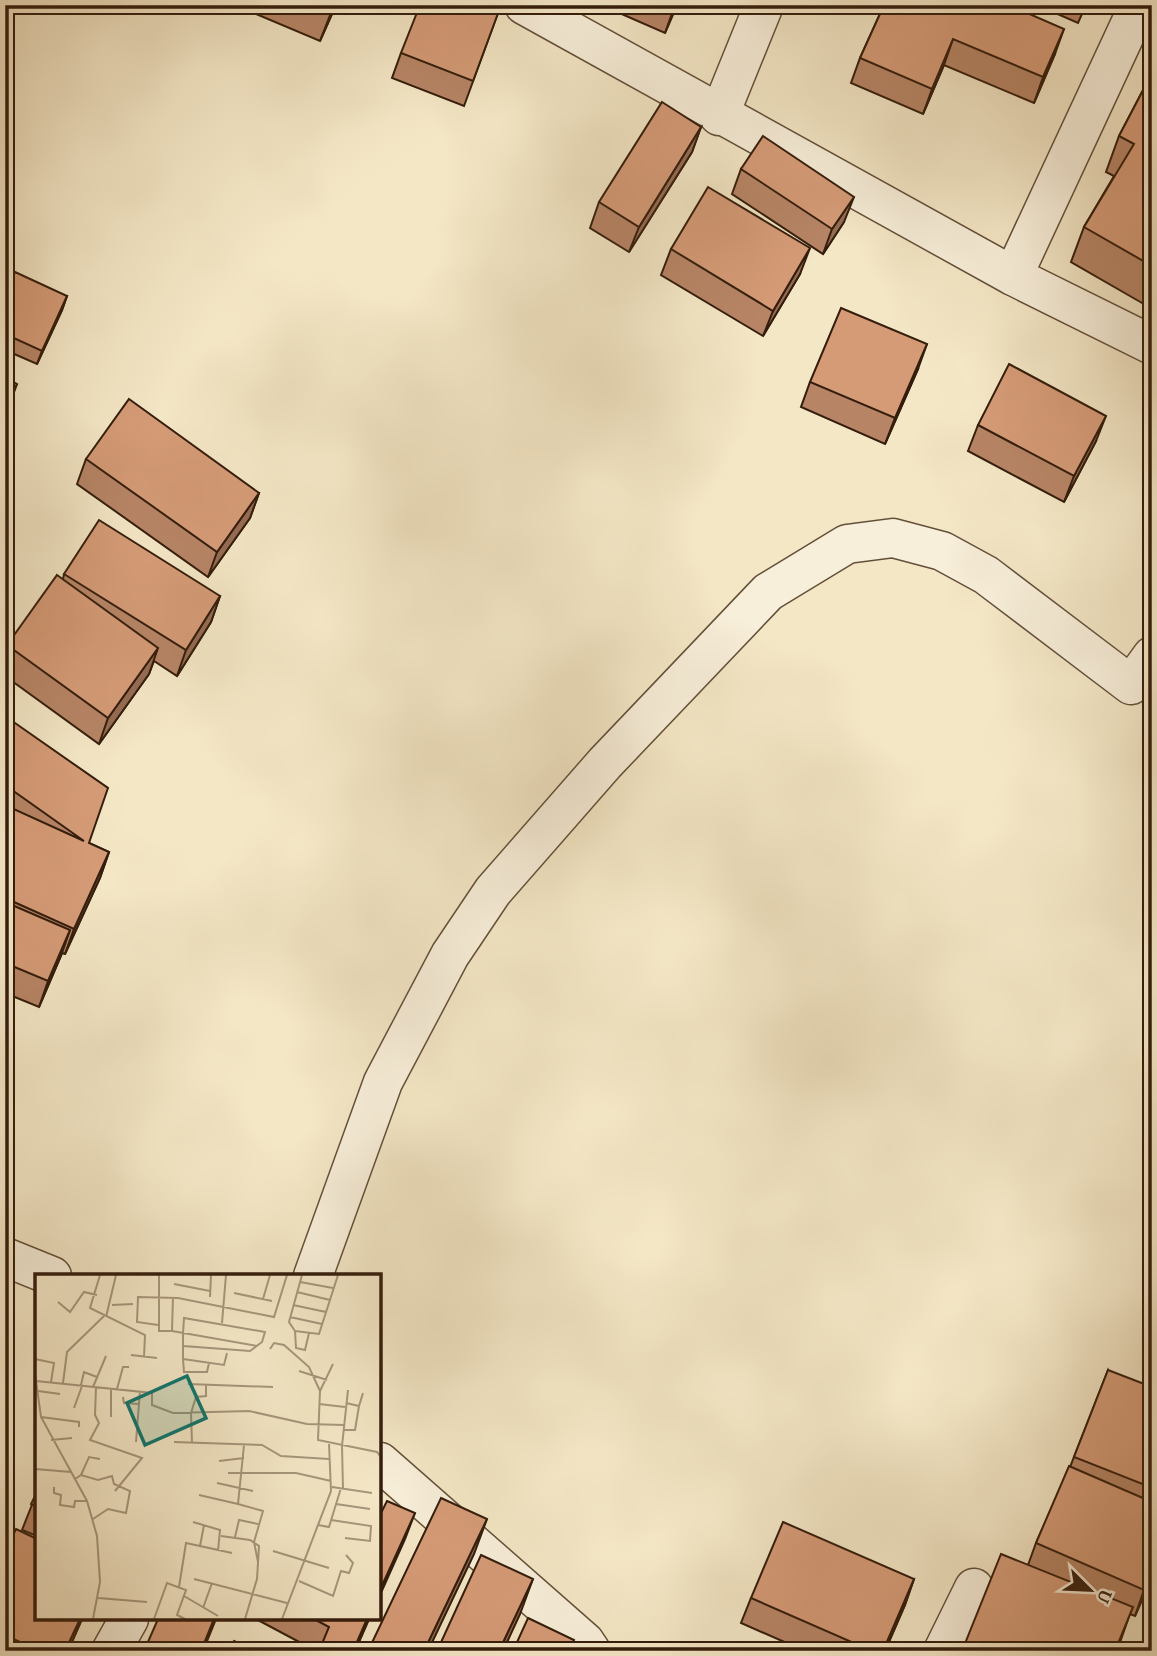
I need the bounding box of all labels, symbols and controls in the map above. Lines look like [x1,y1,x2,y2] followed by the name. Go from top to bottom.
[35,1274,382,1621] inset map
[1056,1554,1126,1624] north arrow
[1090,1585,1121,1609] text: U

